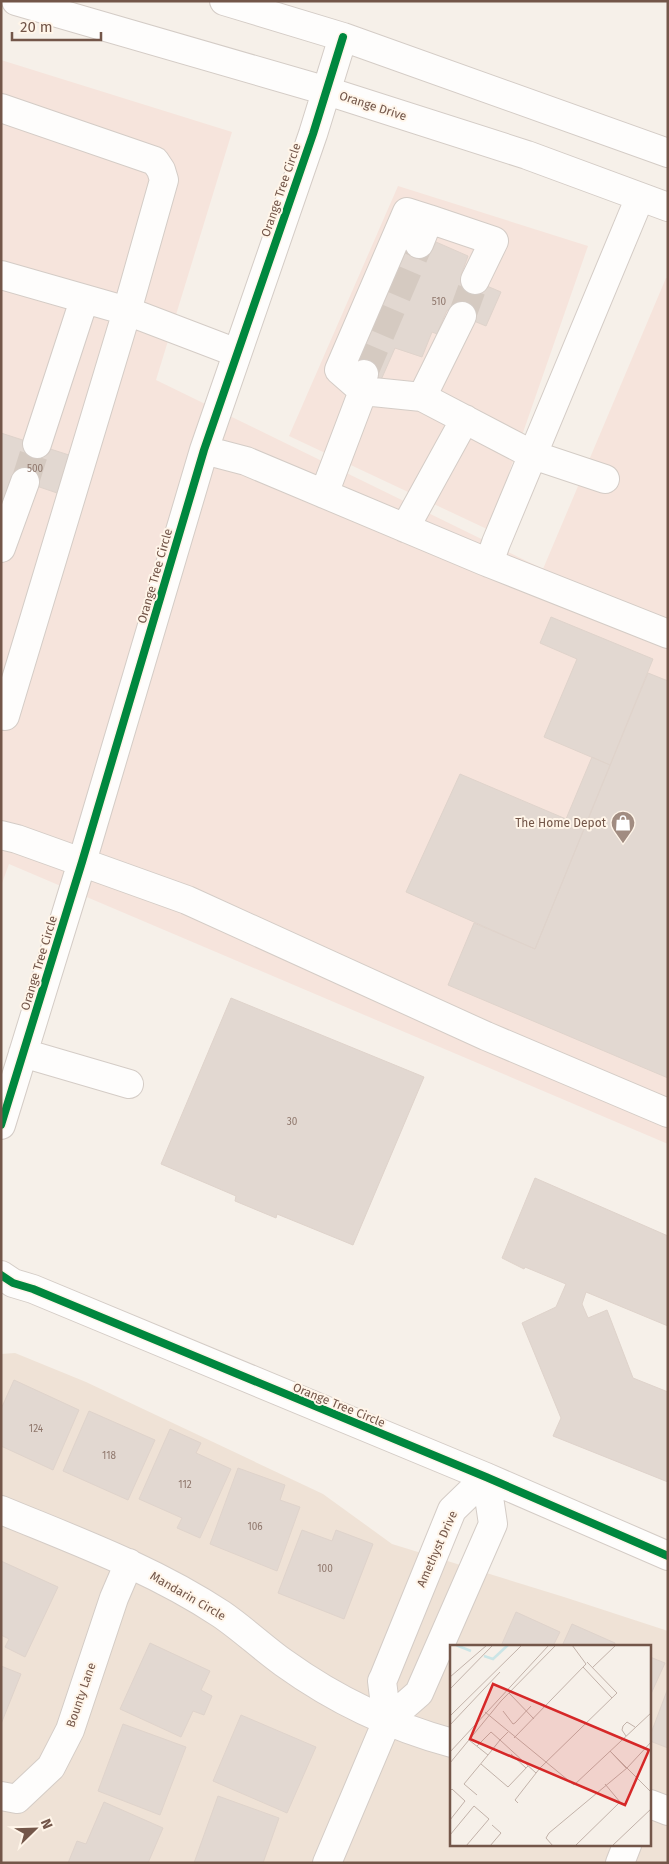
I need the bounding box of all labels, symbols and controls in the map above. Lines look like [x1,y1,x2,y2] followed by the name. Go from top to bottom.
[12,10,101,42] scale bar
[20,18,53,36] text: 20 m
[338,89,408,123] street label: Orange Drive
[258,141,304,239] street label: Orange Tree Circle
[432,296,447,308] house number: 510
[27,463,44,475] house number: 500
[135,527,175,625] street label: Orange Tree Circle
[610,810,636,844] shop icon: The Home Depot
[515,816,607,830] place label: The Home Depot
[18,914,60,1012] street label: Orange Tree Circle
[287,1116,298,1128] house number: 30
[291,1380,387,1430] street label: Orange Tree Circle
[29,1423,44,1435] house number: 124
[102,1450,117,1462] house number: 118
[178,1479,192,1491] house number: 112
[414,1509,460,1589] street label: Amethyst Drive
[247,1521,263,1533] house number: 106
[317,1563,333,1575] house number: 100
[148,1569,228,1623] street label: Mandarin Circle
[450,1645,652,1846] inset map
[63,1661,99,1729] street label: Bounty Lane
[10,1804,60,1854] north arrow
[37,1817,56,1832] text: N

